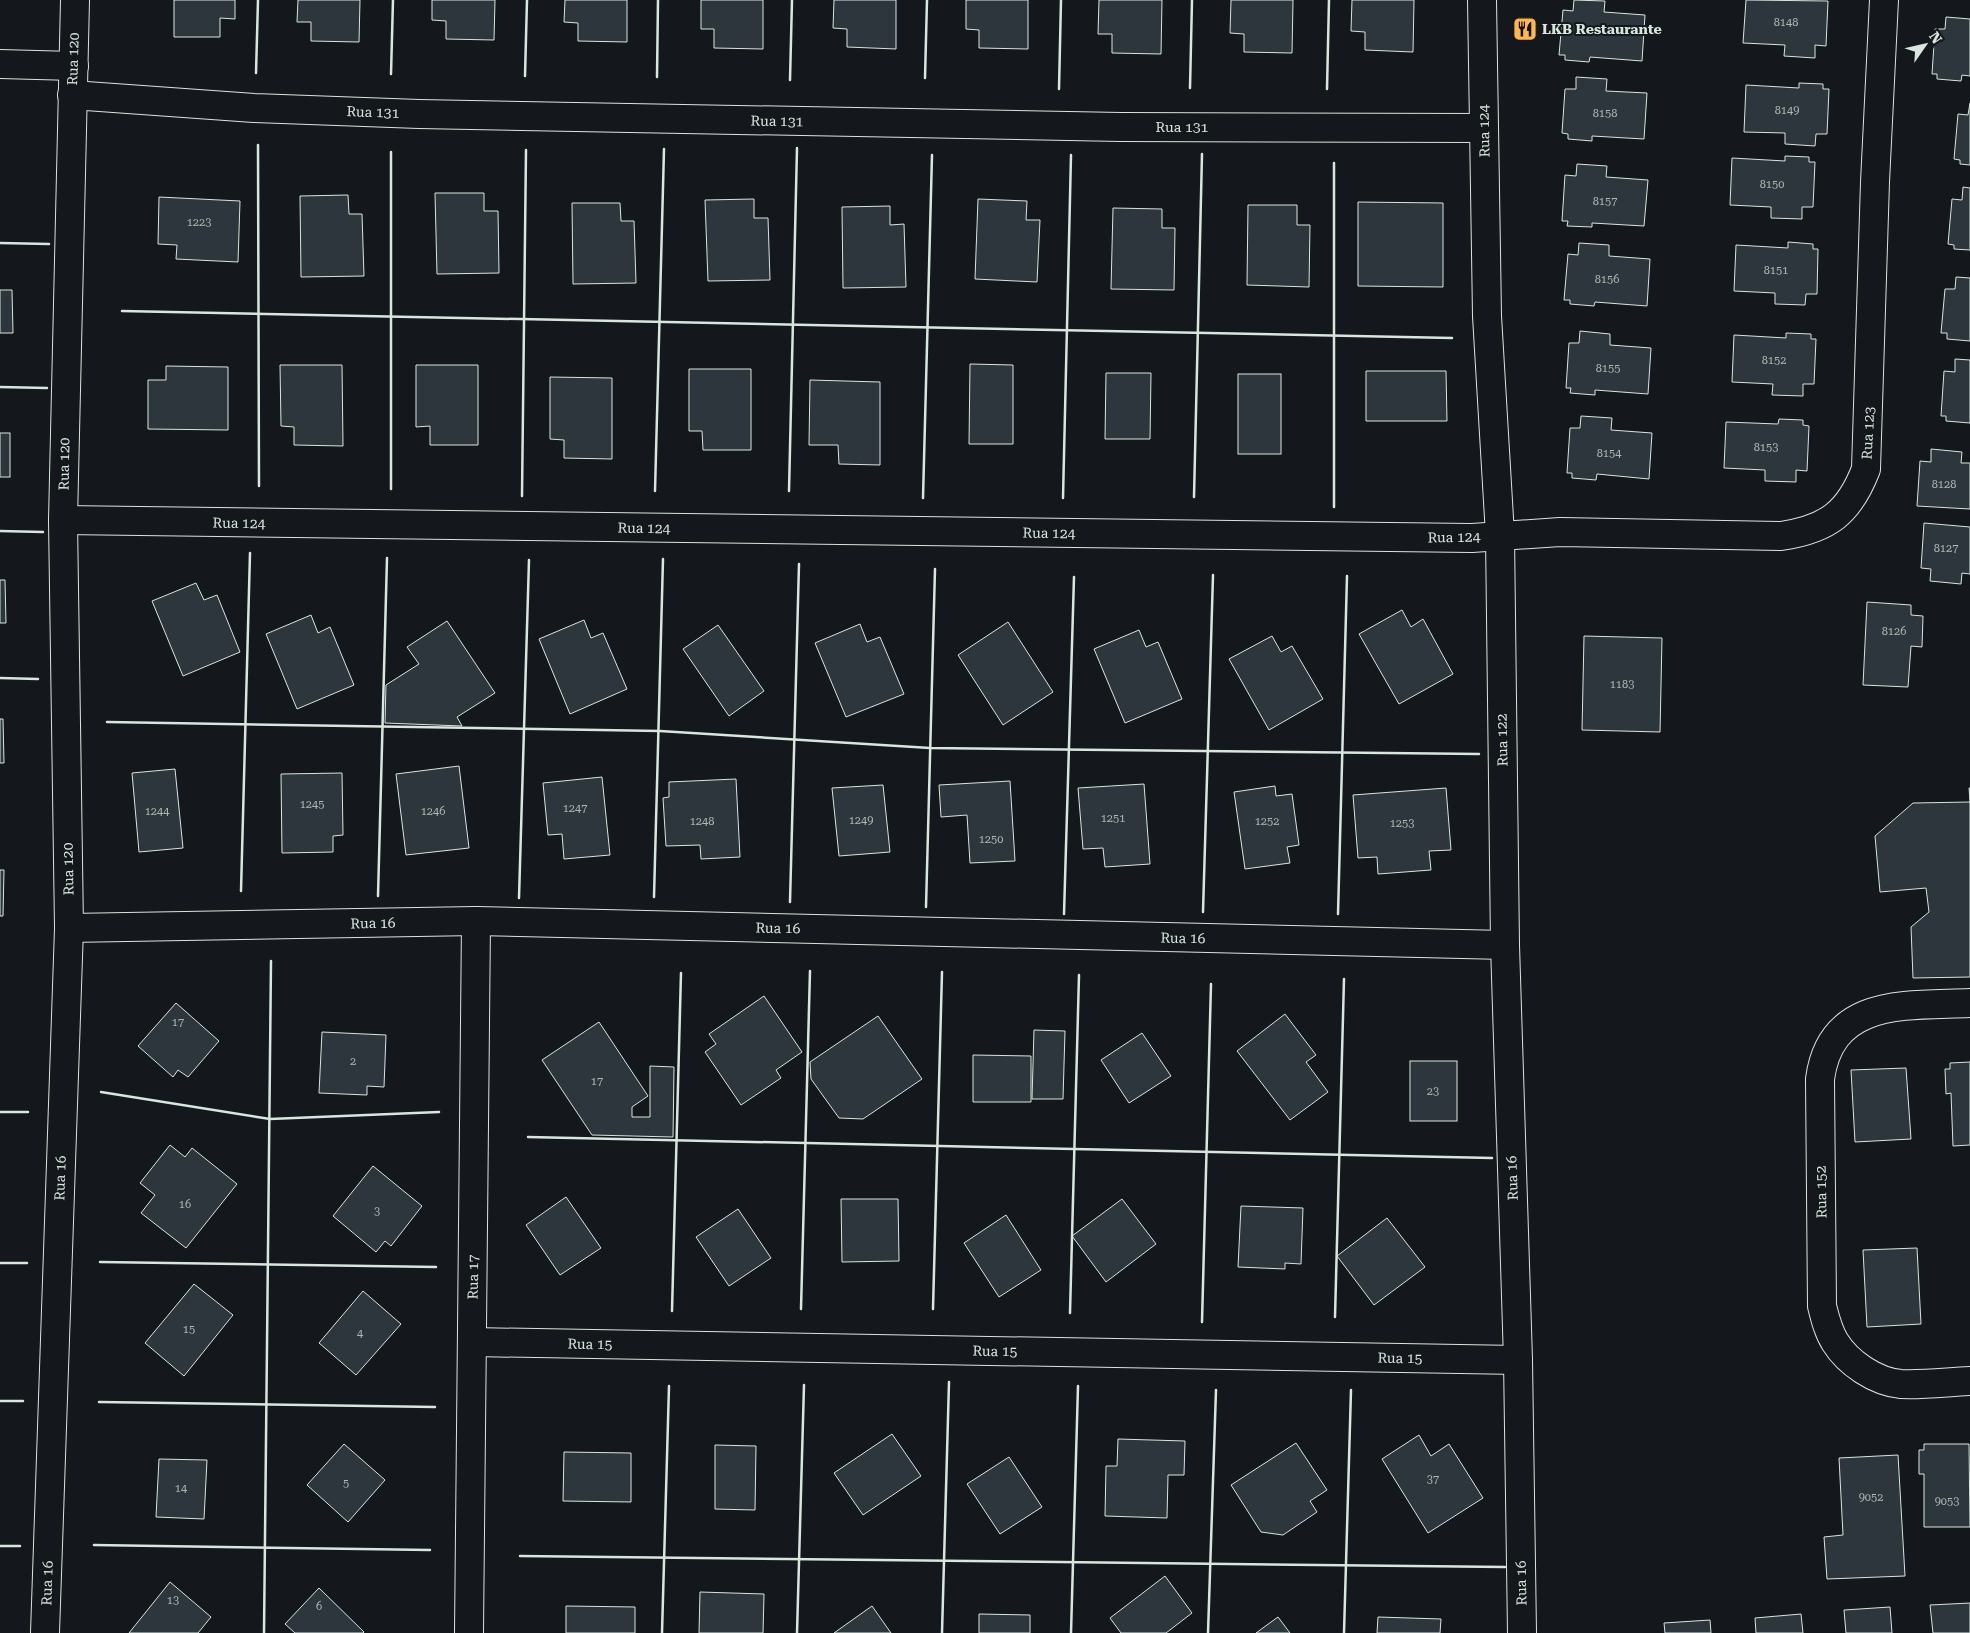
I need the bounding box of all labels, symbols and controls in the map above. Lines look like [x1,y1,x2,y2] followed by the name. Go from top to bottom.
[1512,16,1538,42] restaurant icon: LKB Restaurante
[1774,16,1798,29] house number: 8148
[1900,20,1950,70] north arrow
[1542,21,1662,37] place label: LKB Restaurante
[1926,29,1946,47] text: N
[64,32,82,86] street label: Rua 120
[346,103,400,121] street label: Rua 131
[1476,104,1492,158] street label: Rua 124
[1775,104,1799,117] house number: 8149
[1593,107,1617,120] house number: 8158
[750,113,804,129] street label: Rua 131
[1156,119,1209,135] street label: Rua 131
[1760,178,1784,191] house number: 8150
[1593,195,1617,208] house number: 8157
[187,216,211,229] house number: 1223
[1764,264,1788,277] house number: 8151
[1595,273,1619,286] house number: 8156
[1762,354,1786,367] house number: 8152
[1596,362,1620,375] house number: 8155
[1859,406,1877,460] street label: Rua 123
[56,437,72,491] street label: Rua 120
[1754,441,1778,454] house number: 8153
[1597,447,1622,460] house number: 8154
[1932,478,1956,491] house number: 8128
[212,515,266,531] street label: Rua 124
[617,520,671,536] street label: Rua 124
[1022,525,1076,541] street label: Rua 124
[1427,529,1481,545] street label: Rua 124
[1934,542,1958,555] house number: 8127
[1882,625,1906,638] house number: 8126
[1610,678,1634,691] house number: 1183
[1494,713,1510,767] street label: Rua 122
[300,798,324,811] house number: 1245
[563,802,587,815] house number: 1247
[145,805,170,818] house number: 1244
[421,805,445,818] house number: 1246
[1101,812,1125,825] house number: 1251
[849,814,873,827] house number: 1249
[690,815,714,828] house number: 1248
[1255,815,1279,828] house number: 1252
[1390,817,1414,830] house number: 1253
[979,833,1003,846] house number: 1250
[60,842,76,896] street label: Rua 120
[350,915,396,931] street label: Rua 16
[755,920,801,936] street label: Rua 16
[1160,930,1206,946] street label: Rua 16
[172,1016,184,1029] house number: 17
[350,1055,356,1068] house number: 2
[591,1075,603,1088] house number: 17
[1427,1085,1439,1098] house number: 23
[51,1155,69,1201] street label: Rua 16
[1503,1155,1521,1201] street label: Rua 16
[1813,1165,1829,1219] street label: Rua 152
[179,1198,191,1211] house number: 16
[374,1205,380,1218] house number: 3
[465,1254,481,1300] street label: Rua 17
[183,1323,195,1336] house number: 15
[357,1327,364,1340] house number: 4
[567,1336,613,1352] street label: Rua 15
[972,1343,1018,1359] street label: Rua 15
[1377,1350,1423,1366] street label: Rua 15
[1427,1473,1439,1486] house number: 37
[343,1477,349,1490] house number: 5
[175,1482,188,1495] house number: 14
[1859,1491,1883,1504] house number: 9052
[1935,1495,1959,1508] house number: 9053
[38,1560,56,1606] street label: Rua 16
[1513,1560,1529,1606] street label: Rua 16
[167,1594,179,1607] house number: 13
[316,1600,322,1613] house number: 6

